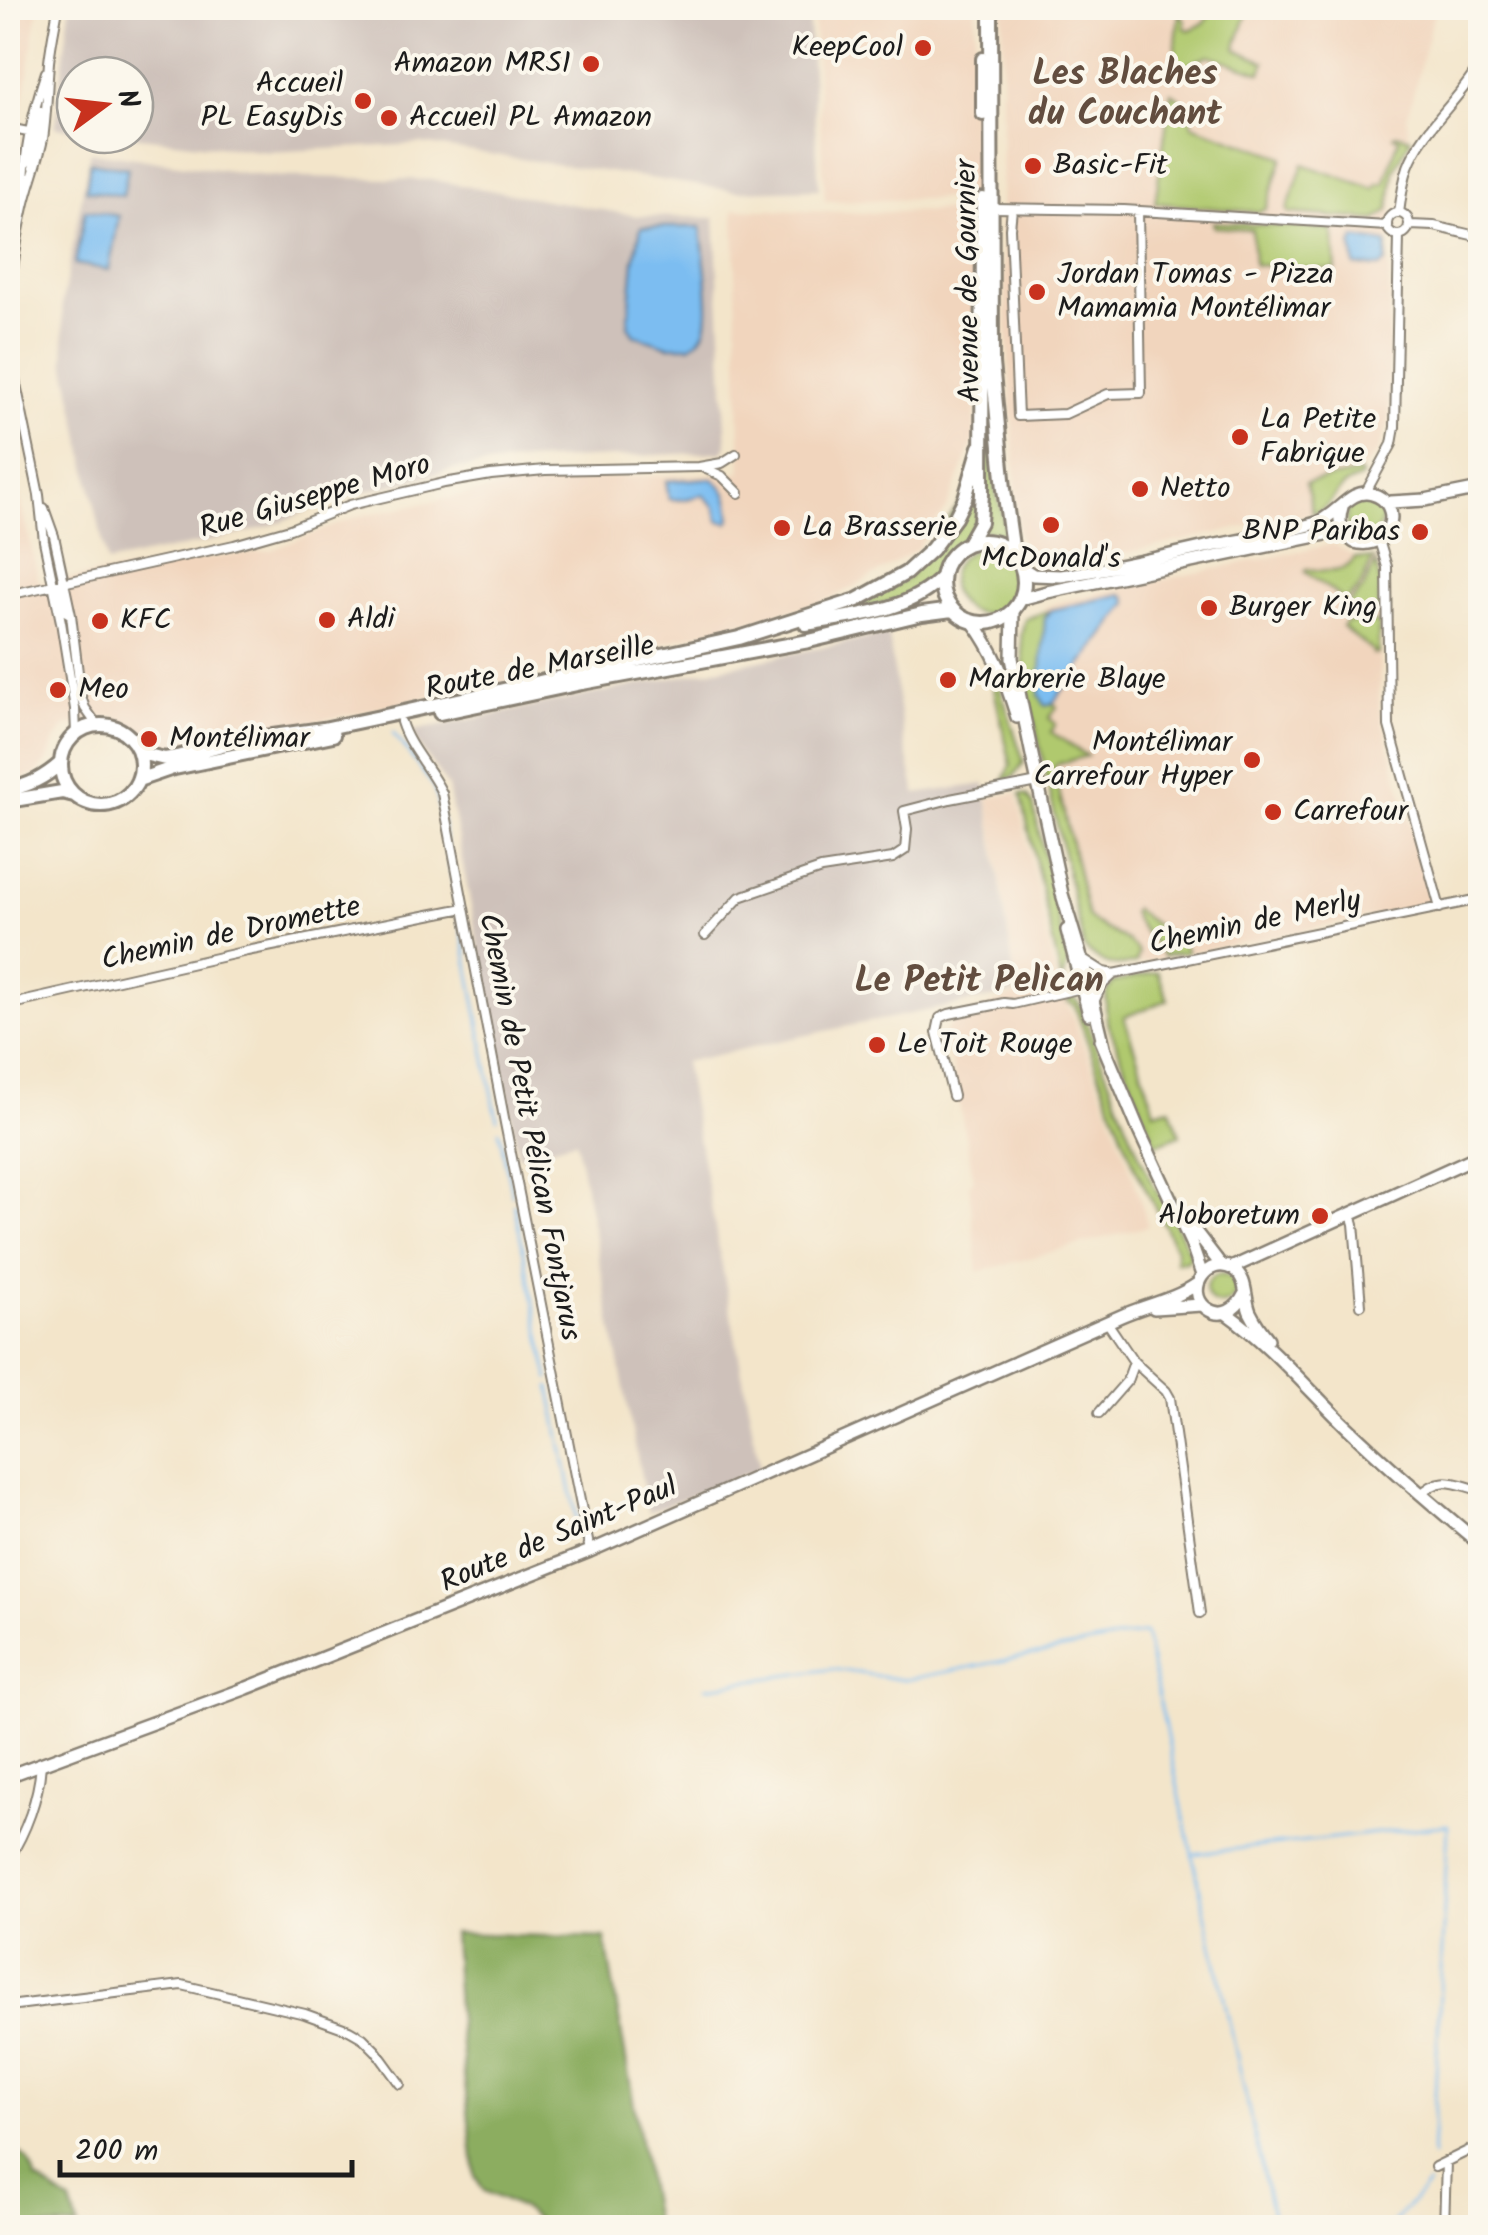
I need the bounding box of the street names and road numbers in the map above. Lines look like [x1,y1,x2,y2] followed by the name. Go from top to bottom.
[943,157,995,403] street label: Avenue de Gournier
[194,441,436,553] street label: Rue Giuseppe Moro
[421,622,659,714] street label: Route de Marseille
[1145,877,1366,969] street label: Chemin de Merly
[97,883,365,985] street label: Chemin de Dromette
[464,909,594,1345] street label: Chemin de Petit Pélican Fontjarus
[433,1463,685,1607] street label: Route de Saint-Paul

